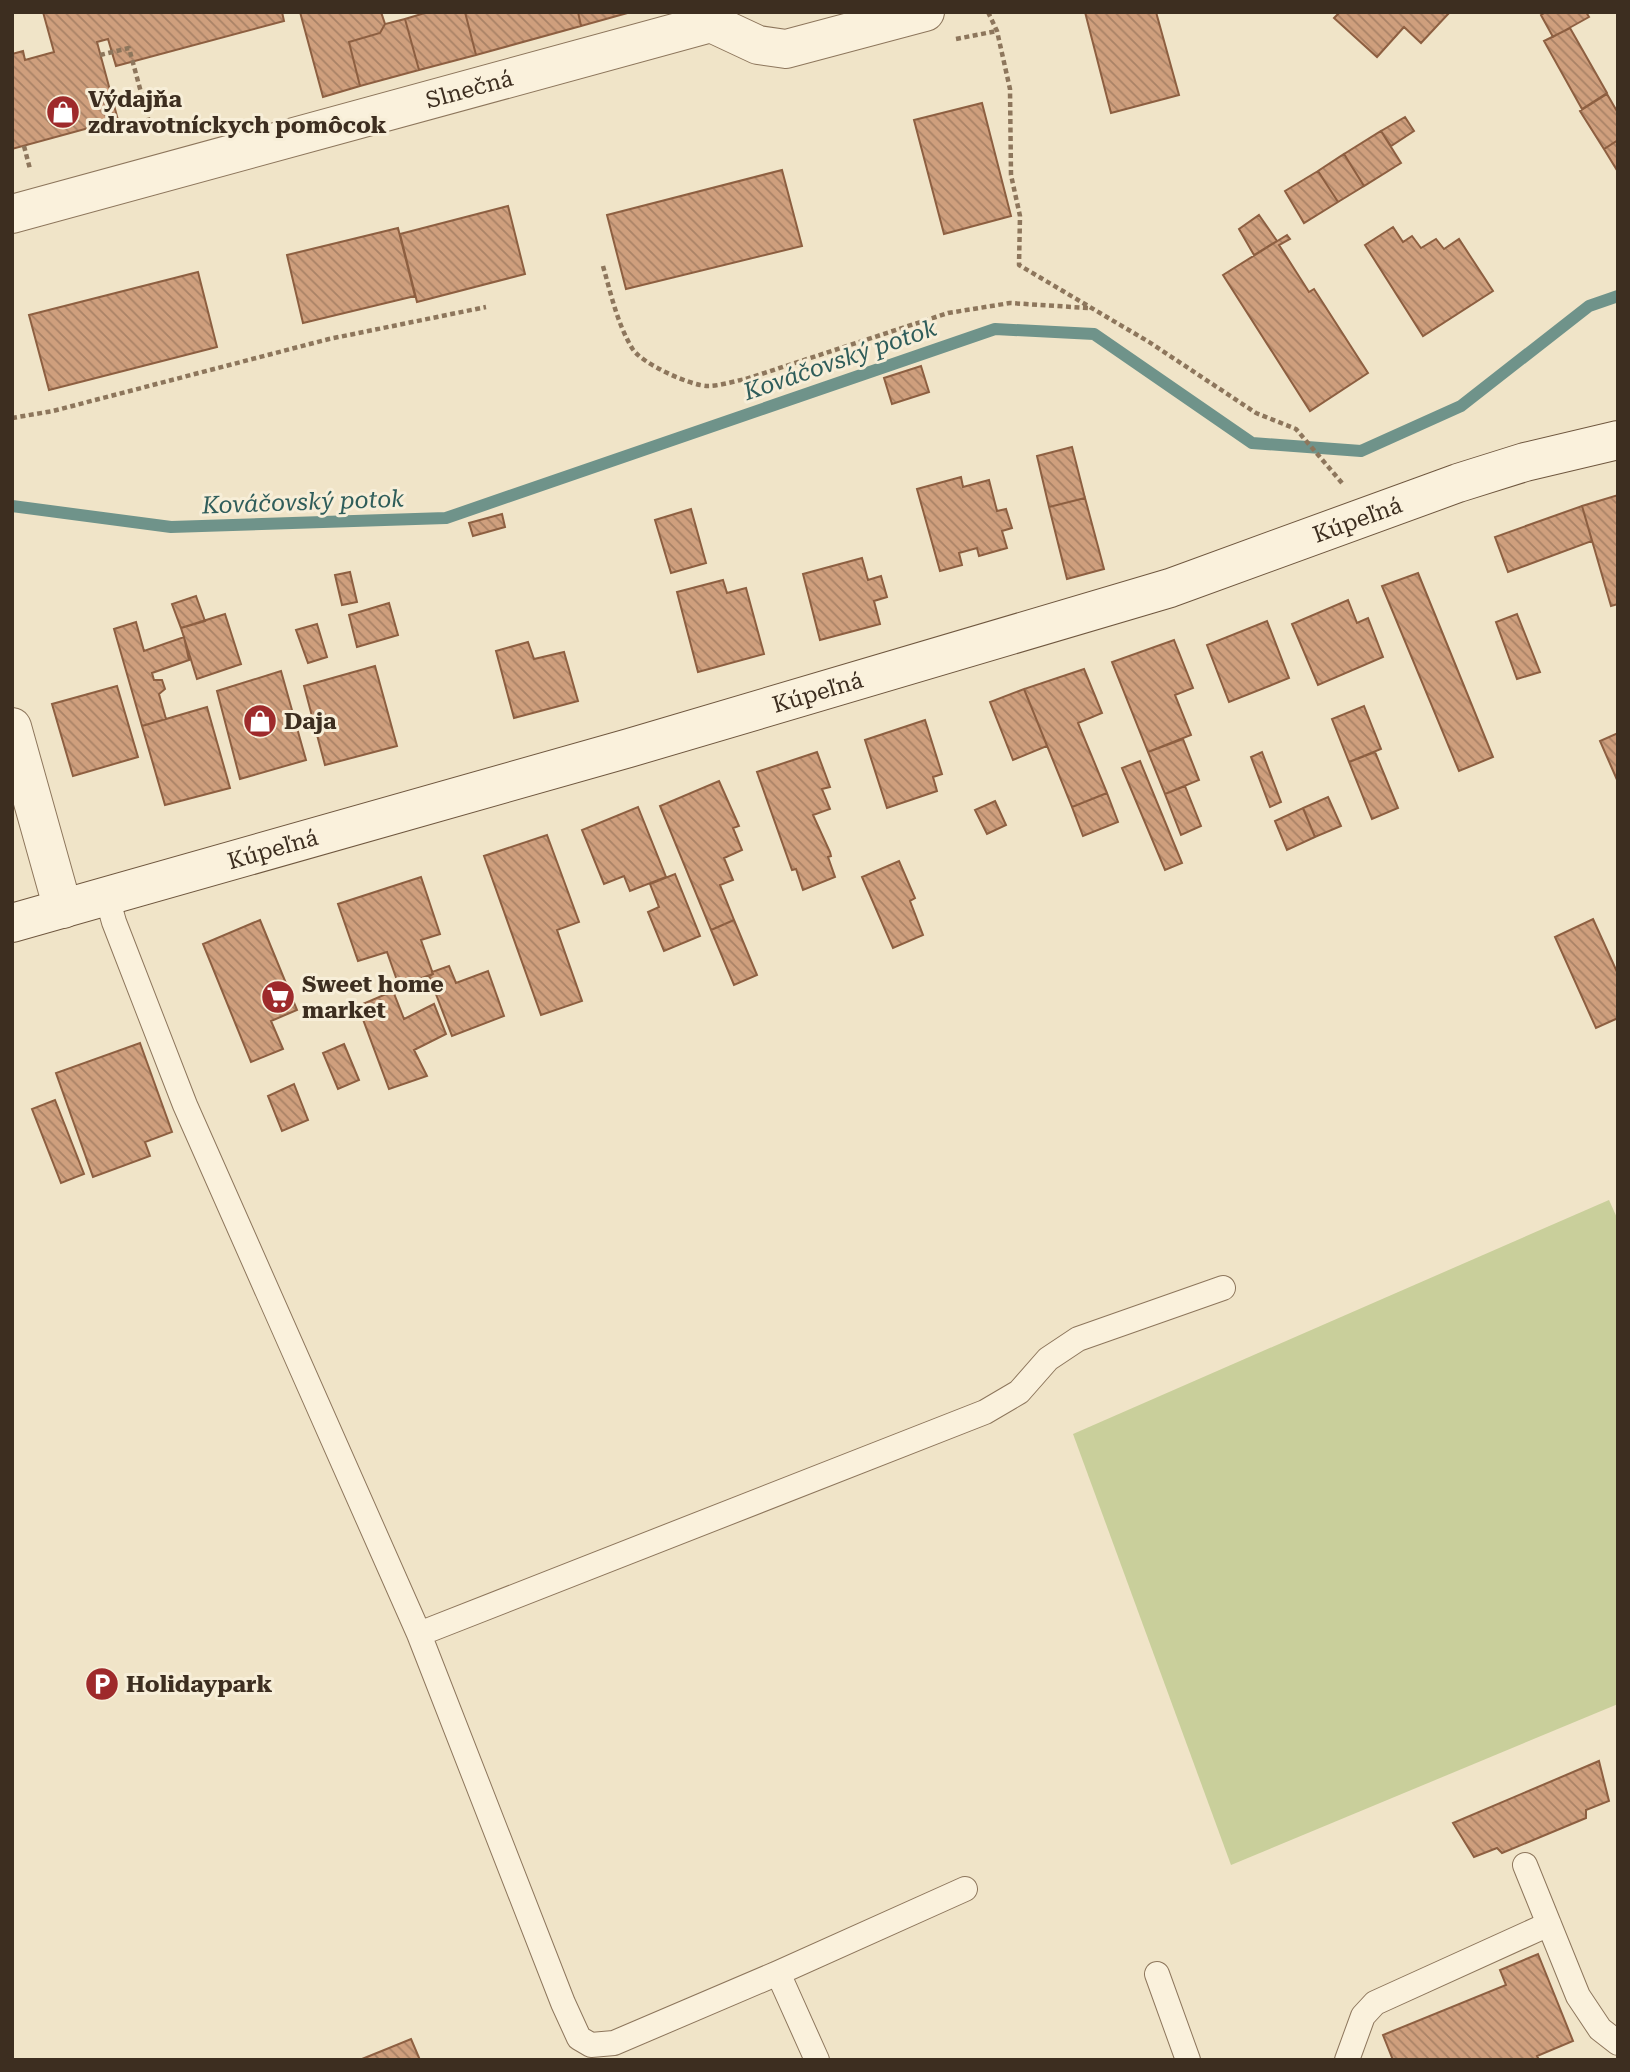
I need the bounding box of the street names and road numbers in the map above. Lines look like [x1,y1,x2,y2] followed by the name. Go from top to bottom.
[423,65,516,114] street label: Slnečná
[1309,491,1406,549] street label: Kúpeľná
[769,666,867,719] street label: Kúpeľná
[224,824,322,875] street label: Kúpeľná

